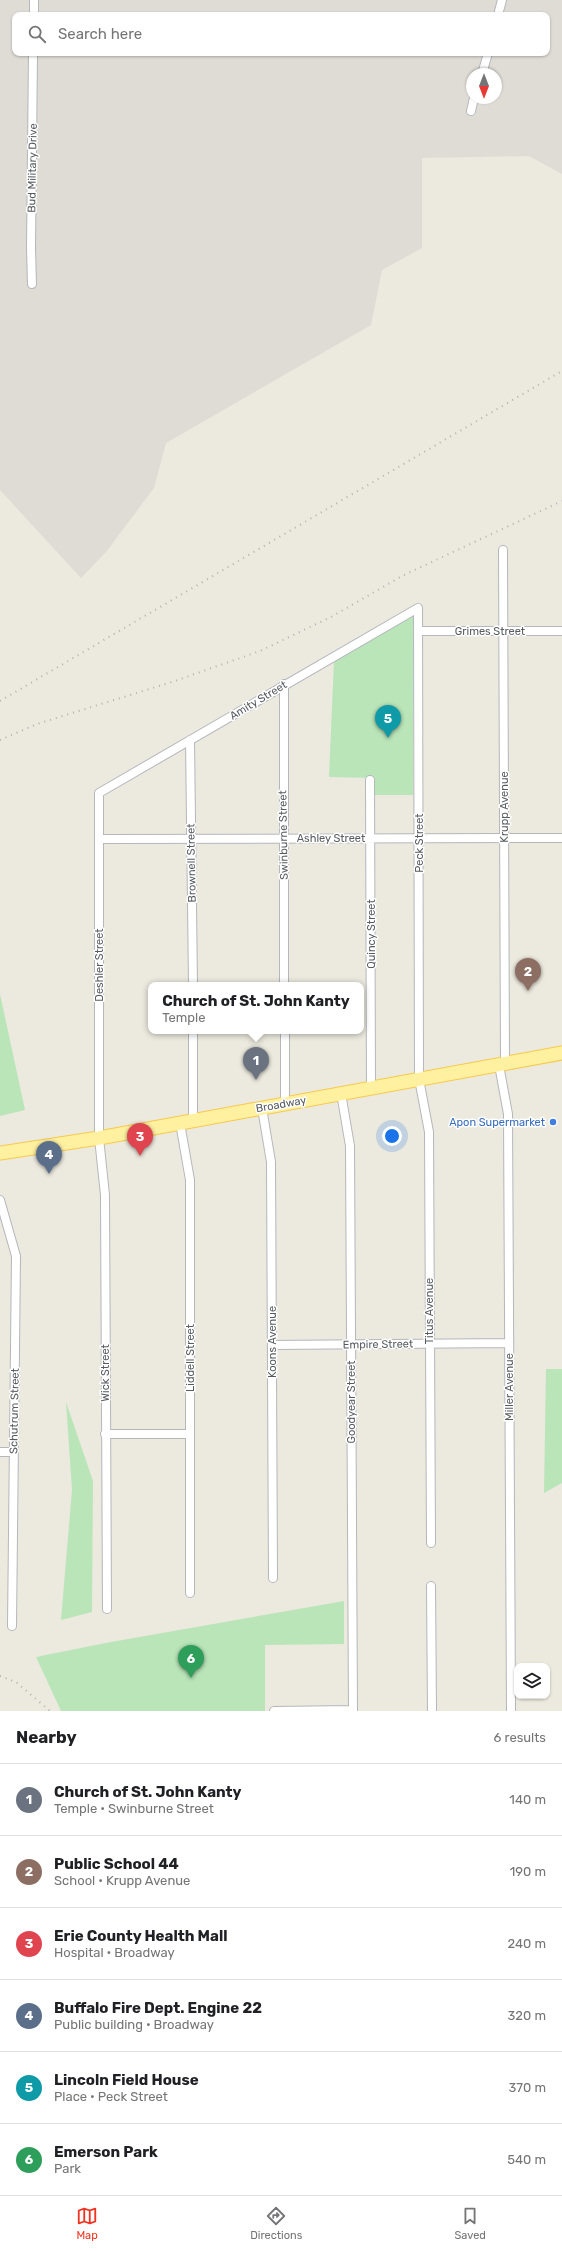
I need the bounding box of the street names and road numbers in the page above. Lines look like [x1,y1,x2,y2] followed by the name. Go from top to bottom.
[25,123,40,213] street label: Bud Military Drive
[455,625,526,638] street label: Grimes Street
[227,678,290,723] street label: Amity Street
[498,771,511,843] street label: Krupp Avenue
[276,789,291,880] street label: Swinburne Street
[413,813,426,873] street label: Peck Street
[184,823,199,903] street label: Brownell Street
[297,832,366,845] street label: Ashley Street
[365,899,378,969] street label: Quincy Street
[93,928,106,1002] street label: Deshler Street
[255,1094,307,1115] street label: Broadway
[423,1278,436,1344] street label: Titus Avenue
[266,1306,279,1378] street label: Koons Avenue
[184,1323,197,1392] street label: Liddell Street
[343,1337,414,1352] street label: Empire Street
[99,1343,112,1402] street label: Wick Street
[503,1353,516,1421] street label: Miller Avenue
[345,1360,358,1444] street label: Goodyear Street
[7,1367,22,1454] street label: Schutrum Street

